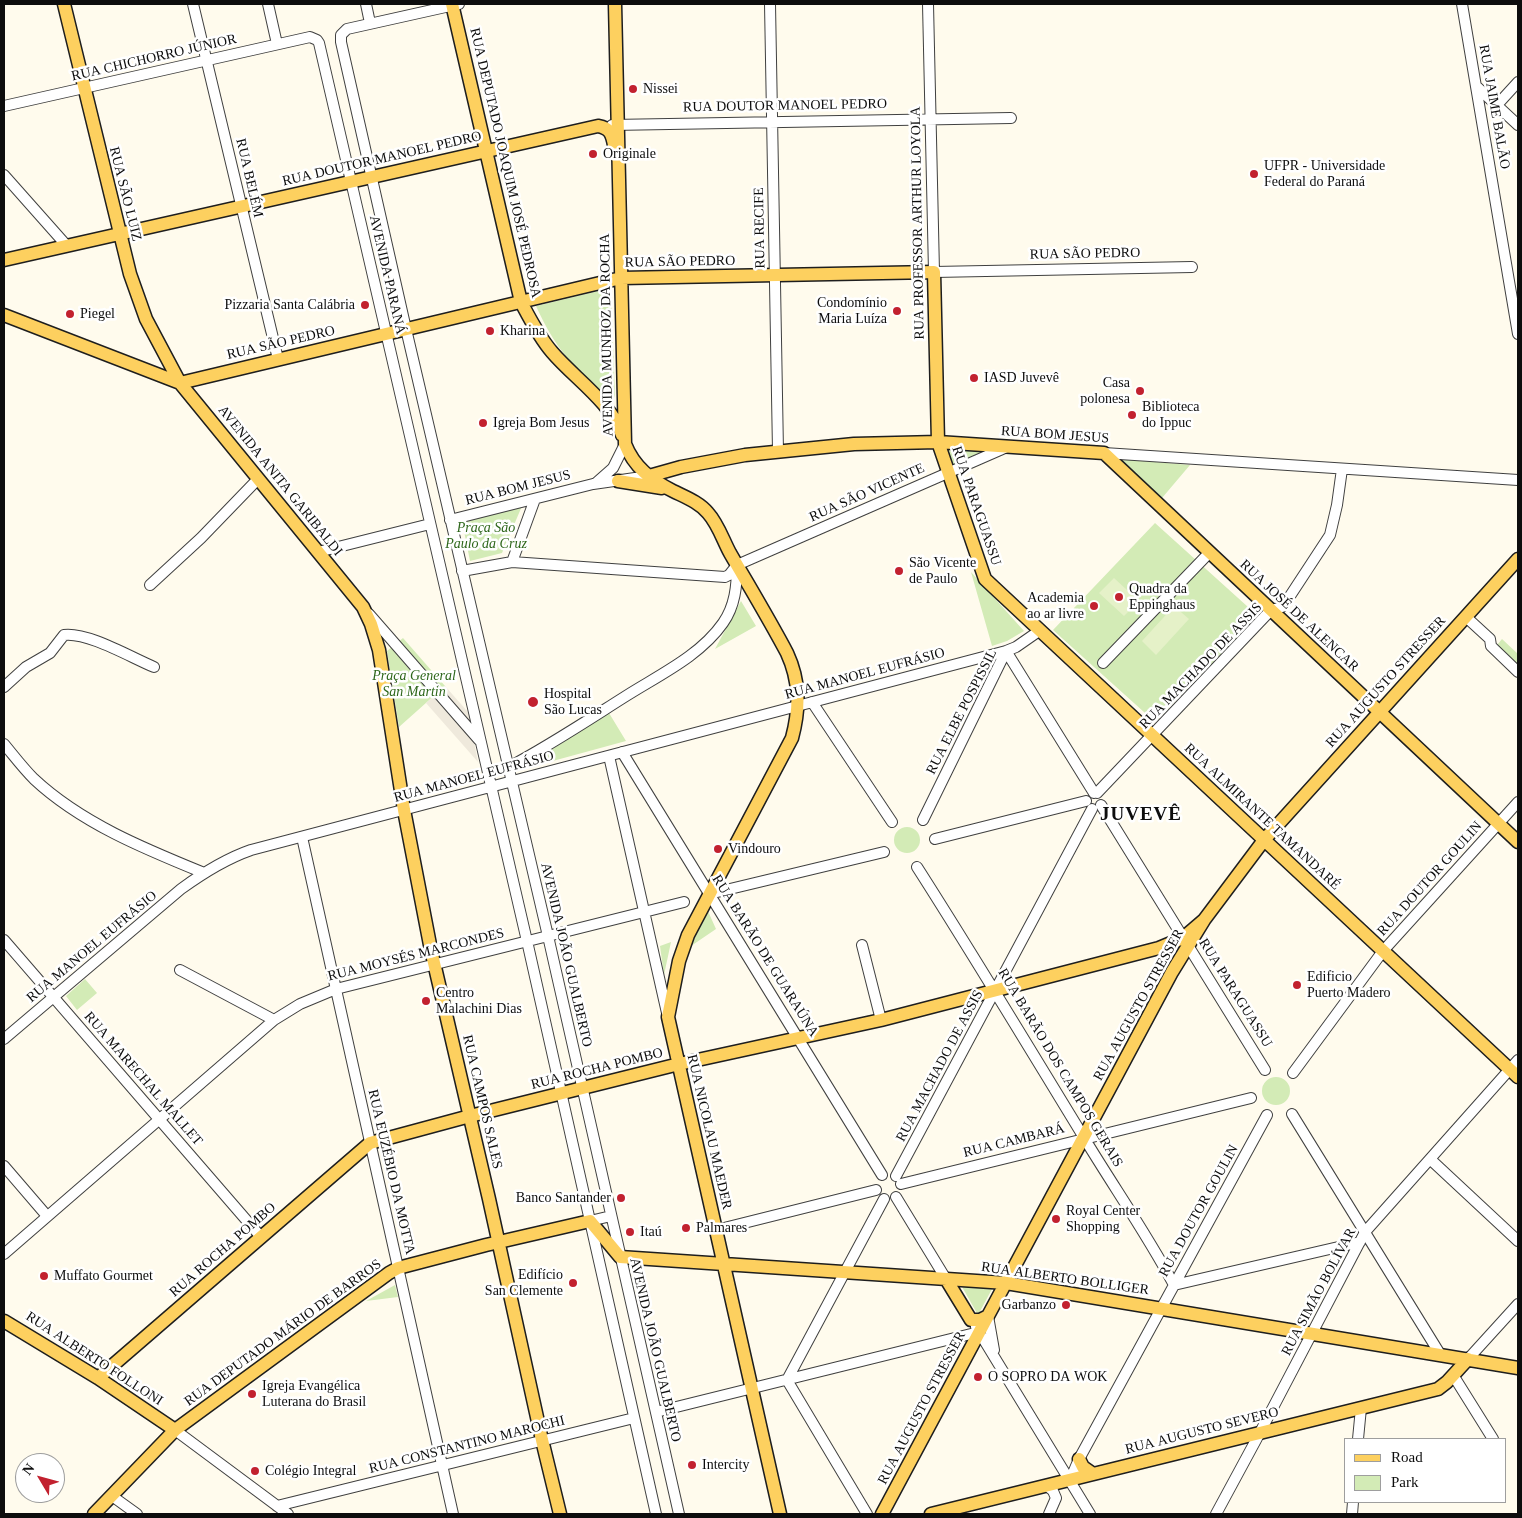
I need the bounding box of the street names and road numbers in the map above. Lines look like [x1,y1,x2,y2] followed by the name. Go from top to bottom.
[466,26,544,300] street label: RUA DEPUTADO JOAQUIM JOSÉ PEDROSA
[70,31,238,85] street label: RUA CHICHORRO JÚNIOR
[1475,43,1513,171] street label: RUA JAIME BALÃO
[683,96,887,116] street label: RUA DOUTOR MANOEL PEDRO
[908,106,928,340] street label: RUA PROFESSOR ARTHUR LOYOLA
[281,128,483,190] street label: RUA DOUTOR MANOEL PEDRO
[232,137,266,219] street label: RUA BELÉM
[105,145,145,243] street label: RUA SÃO LUIZ
[751,187,769,269] street label: RUA RECIFE
[365,214,409,336] street label: AVENIDA PARANÁ
[597,233,617,437] street label: AVENIDA MUNHOZ DA ROCHA
[1030,245,1140,263] street label: RUA SÃO PEDRO
[625,253,735,271] street label: RUA SÃO PEDRO
[225,322,337,364] street label: RUA SÃO PEDRO
[214,403,346,559] street label: AVENIDA ANITA GARIBALDI
[1000,423,1110,447] street label: RUA BOM JESUS
[948,444,1004,568] street label: RUA PARAGUASSU
[807,460,927,526] street label: RUA SÃO VICENTE
[464,467,572,509] street label: RUA BOM JESUS
[1236,556,1362,676] street label: RUA JOSÉ DE ALENCAR
[1136,599,1266,733] street label: RUA MACHADO DE ASSIS
[1323,613,1449,751] street label: RUA AUGUSTO STRESSER
[783,645,947,703] street label: RUA MANOEL EUFRÁSIO
[923,646,1001,778] street label: RUA ELBE POSPISSIL
[1180,740,1344,894] street label: RUA ALMIRANTE TAMANDARÉ
[392,748,556,806] street label: RUA MANOEL EUFRÁSIO
[1374,818,1486,940] street label: RUA DOUTOR GOULIN
[537,861,595,1049] street label: AVENIDA JOÃO GUALBERTO
[708,872,822,1040] street label: RUA BARÃO DE GUARAÚNA
[23,888,161,1006] street label: RUA MANOEL EUFRÁSIO
[326,925,506,985] street label: RUA MOYSÉS MARCONDES
[1090,926,1188,1084] street label: RUA AUGUSTO STRESSER
[1195,935,1275,1051] street label: RUA PARAGUASSU
[994,966,1126,1170] street label: RUA BARÃO DOS CAMPOS GERAIS
[893,987,987,1145] street label: RUA MACHADO DE ASSIS
[80,1009,206,1149] street label: RUA MARECHAL MALLET
[458,1033,506,1171] street label: RUA CAMPOS SALES
[529,1044,665,1094] street label: RUA ROCHA POMBO
[683,1053,735,1211] street label: RUA NICOLAU MAEDER
[364,1088,418,1256] street label: RUA EUZÉBIO DA MOTTA
[962,1120,1066,1162] street label: RUA CAMBARÁ
[1156,1142,1242,1280] street label: RUA DOUTOR GOULIN
[166,1199,280,1301] street label: RUA ROCHA POMBO
[1278,1225,1360,1359] street label: RUA SIMÃO BOLÍVAR
[181,1256,385,1410] street label: RUA DEPUTADO MÁRIO DE BARROS
[626,1256,684,1444] street label: AVENIDA JOÃO GUALBERTO
[980,1259,1150,1299] street label: RUA ALBERTO BOLLIGER
[22,1308,166,1410] street label: RUA ALBERTO FOLLONI
[874,1329,970,1487] street label: RUA AUGUSTO STRESSER
[1123,1404,1281,1458] street label: RUA AUGUSTO SEVERO
[367,1413,567,1477] street label: RUA CONSTANTINO MAROCHI

